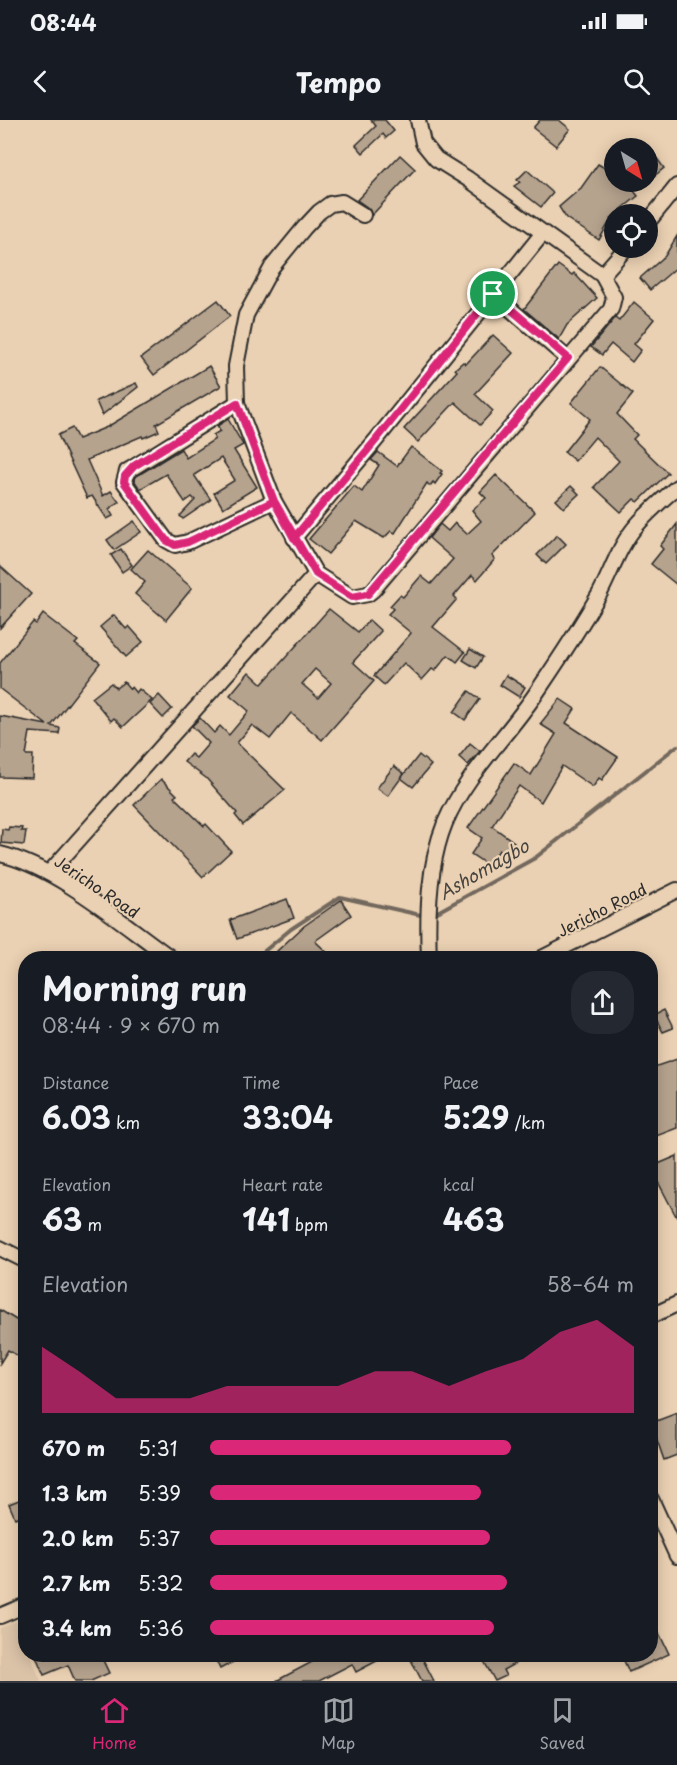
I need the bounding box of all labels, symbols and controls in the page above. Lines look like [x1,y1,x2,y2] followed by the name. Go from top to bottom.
[30,5,97,38] text: 08:44
[296,61,381,102] text: Tempo
[24,65,57,98] icon: back
[620,65,653,98] icon: search
[604,138,658,192] north arrow
[604,138,658,258] map controls
[604,204,658,258] button: locate
[467,268,518,319] pin
[476,277,509,310] icon: arrive
[433,831,534,906] water label: Ashomagbo
[50,849,145,923] street label: Jericho Road
[553,876,651,942] street label: Jericho Road
[42,962,247,1012] text: Morning run
[571,971,634,1034] button: share
[42,1010,220,1040] text: 08:44 · 9 × 670 m
[42,1070,109,1094] text: Distance
[242,1070,280,1094] text: Time
[443,1070,479,1094] text: Pace
[42,1094,111,1139] text: 6.03
[242,1094,333,1139] text: 33:04
[443,1094,509,1139] text: 5:29
[111,1110,140,1134] text: km
[509,1110,545,1134] text: /km
[42,1172,111,1196] text: Elevation
[242,1172,323,1196] text: Heart rate
[443,1172,475,1196] text: kcal
[42,1196,82,1241] text: 63
[242,1196,290,1241] text: 141
[443,1196,504,1241] text: 463
[82,1212,102,1236] text: m
[290,1212,328,1236] text: bpm
[42,1269,128,1299] text: Elevation
[547,1269,634,1299] text: 58–64 m
[42,1433,105,1463] text: 670 m
[138,1433,178,1463] text: 5:31
[42,1478,108,1508] text: 1.3 km
[138,1478,181,1508] text: 5:39
[42,1523,114,1553] text: 2.0 km
[138,1523,180,1553] text: 5:37
[42,1568,110,1598] text: 2.7 km
[138,1568,183,1598] text: 5:32
[42,1613,112,1643] text: 3.4 km
[138,1613,184,1643] text: 5:36
[92,1694,137,1754] tab: Home
[321,1694,355,1754] tab: Map
[539,1694,585,1754] tab: Saved

